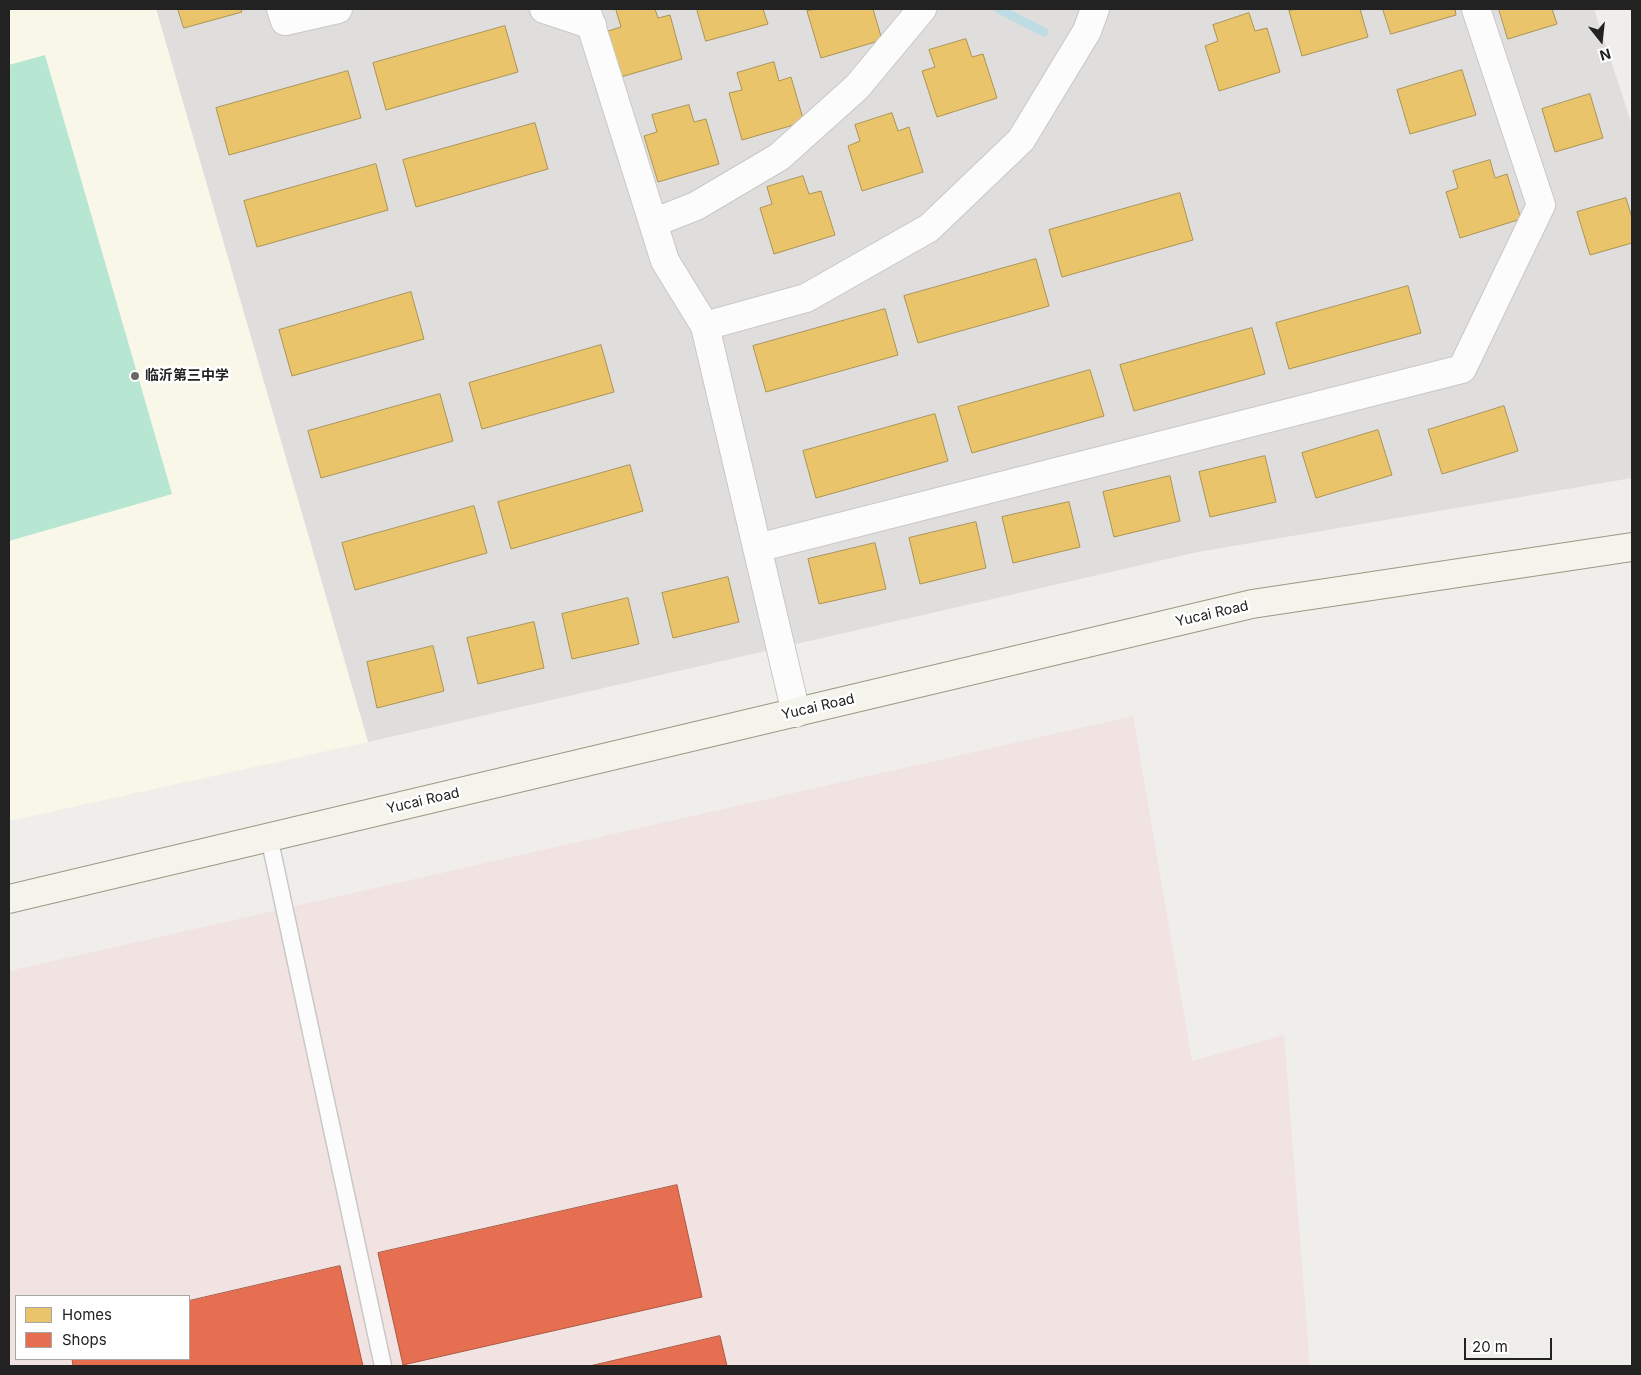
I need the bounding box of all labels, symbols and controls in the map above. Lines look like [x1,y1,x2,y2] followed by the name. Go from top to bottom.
[1576,15,1626,65] north arrow
[1598,45,1613,65] text: N
[145,368,229,384] place label: 临沂第三中学
[129,370,141,382] marker: 临沂第三中学
[1174,597,1250,631] street label: Yucai Road
[780,690,856,724] street label: Yucai Road
[385,784,461,818] street label: Yucai Road
[15,1295,190,1360] legend
[62,1305,112,1324] text: Homes
[1466,1328,1554,1360] scale bar
[62,1330,107,1349] text: Shops
[1472,1337,1508,1356] text: 20 m

